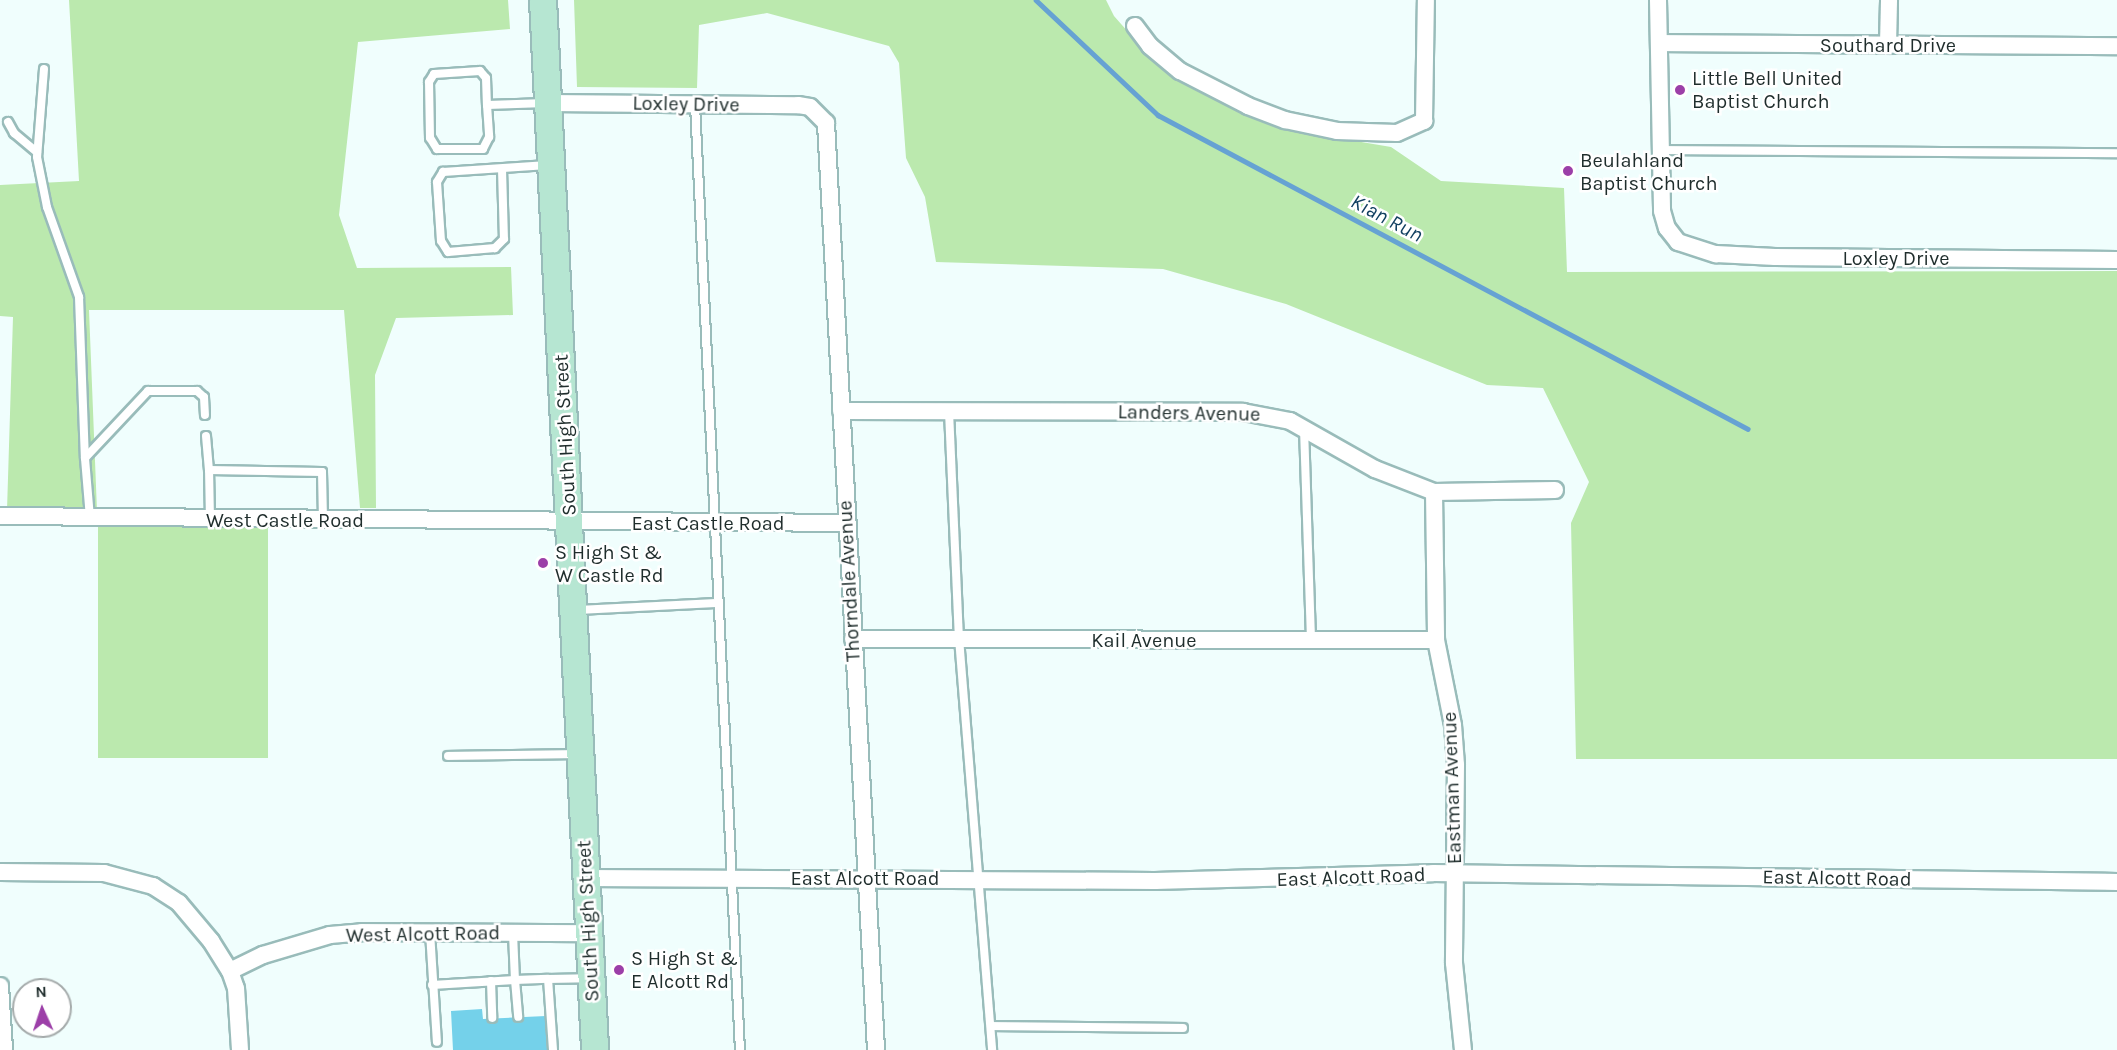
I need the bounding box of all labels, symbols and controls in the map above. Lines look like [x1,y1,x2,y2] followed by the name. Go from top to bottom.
[1820,33,1956,57] street label: Southard Drive
[1692,66,1842,113] place label: Little Bell United Baptist Church
[1673,83,1687,97] marker: Little Bell United Baptist Church
[632,91,740,117] street label: Loxley Drive
[1580,148,1717,195] place label: Beulahland Baptist Church
[1561,164,1575,178] marker: Beulahland Baptist Church
[1347,189,1427,247] water label: Kian Run
[1842,246,1950,270] street label: Loxley Drive
[549,354,581,516] street label: South High Street
[1117,400,1261,426] street label: Landers Avenue
[833,500,865,662] street label: Thorndale Avenue
[206,508,364,532] street label: West Castle Road
[632,511,784,535] street label: East Castle Road
[555,540,664,587] place label: S High St & W Castle Rd
[536,556,550,570] marker: S High St & W Castle Rd
[1091,628,1197,652] street label: Kail Avenue
[1437,711,1467,865] street label: Eastman Avenue
[572,840,604,1002] street label: South High Street
[1276,862,1426,892] street label: East Alcott Road
[1762,865,1912,891] street label: East Alcott Road
[790,866,940,890] street label: East Alcott Road
[346,921,500,947] street label: West Alcott Road
[631,946,738,993] place label: S High St & E Alcott Rd
[612,963,626,977] marker: S High St & E Alcott Rd
[12,978,72,1038] north arrow
[35,982,47,1001] text: N

